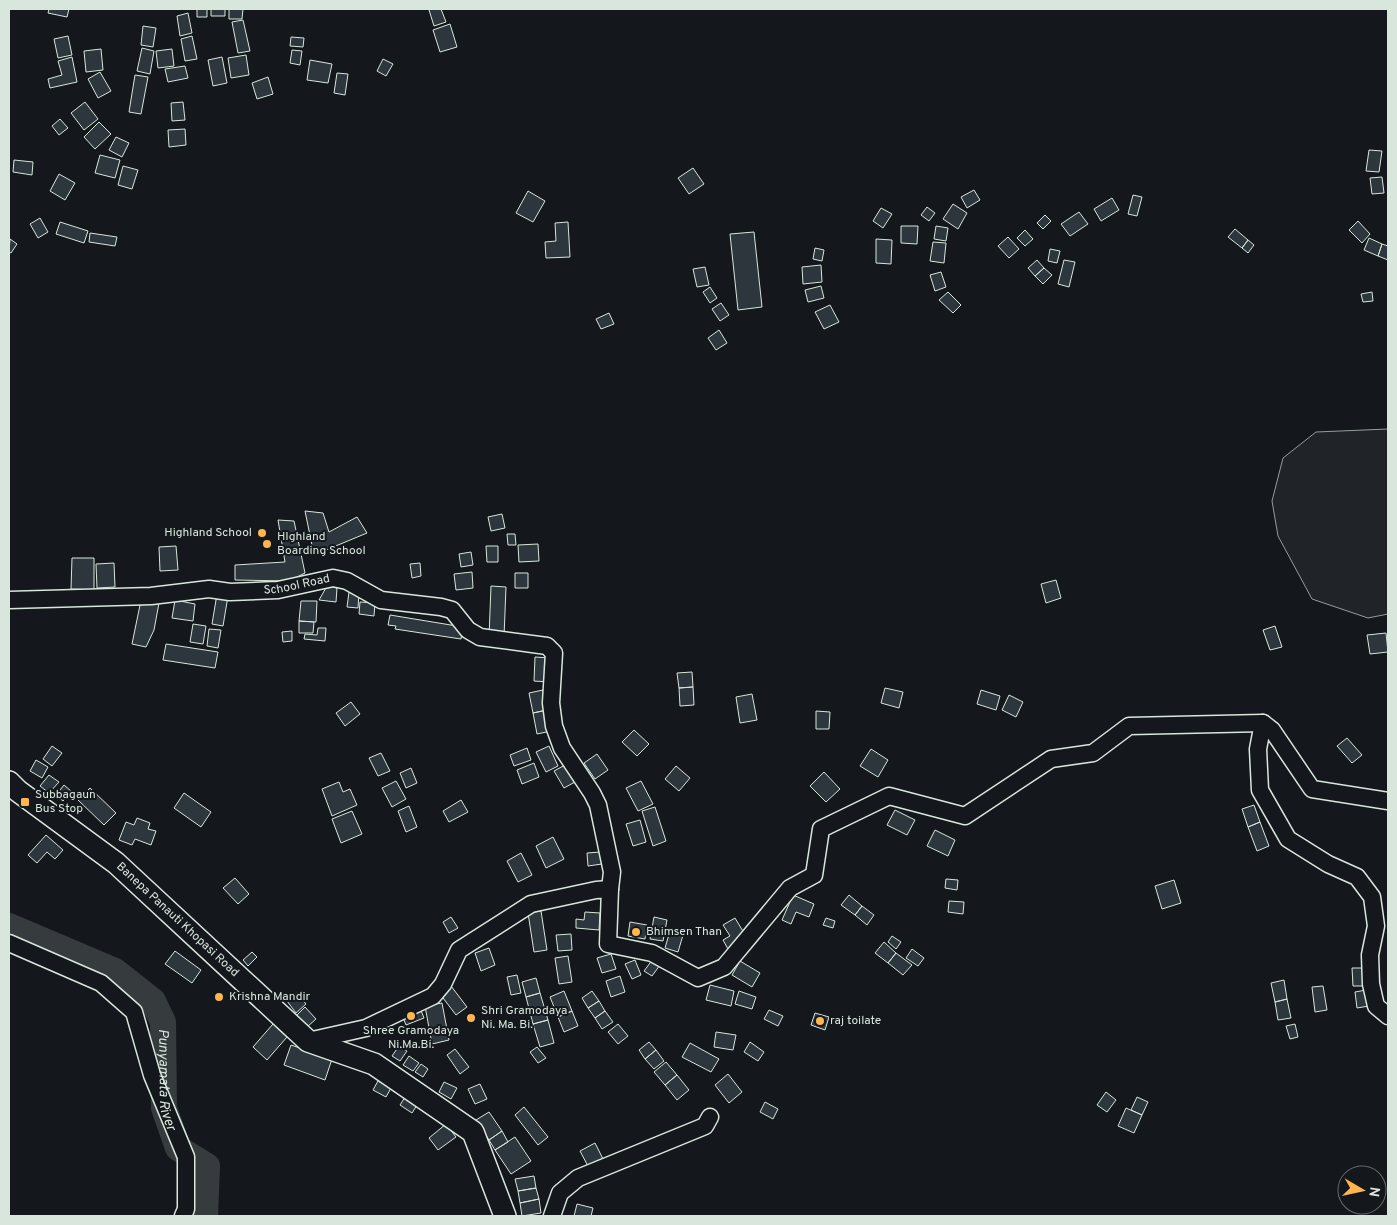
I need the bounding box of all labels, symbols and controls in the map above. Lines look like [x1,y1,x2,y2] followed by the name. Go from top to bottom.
[164,525,252,541] place label: Highland School
[256,527,268,539] marker: Highland School
[277,529,366,559] place label: HIghland Boarding School
[261,538,273,550] marker: HIghland Boarding School
[263,571,331,599] street label: School Road
[35,787,96,817] place label: Subbagaun Bus Stop
[19,796,31,808] marker: Subbagaun Bus Stop
[112,859,242,981] street label: Banepa Panauti Khopasi Road
[646,924,722,940] place label: Bhimsen Than
[630,926,642,938] marker: Bhimsen Than
[229,989,311,1005] place label: Krishna Mandir
[213,991,225,1003] marker: Krishna Mandir
[481,1003,567,1033] place label: Shri Gramodaya Ni. Ma. Bi.
[405,1010,417,1022] marker: Shree Gramodaya Ni.Ma.Bi.
[465,1012,477,1024] marker: Shri Gramodaya Ni. Ma. Bi.
[830,1013,881,1029] place label: raj toilate
[814,1015,826,1027] marker: raj toilate
[363,1023,459,1053] place label: Shree Gramodaya Ni.Ma.Bi.
[155,1029,180,1135] water label: Punyamata River
[1337,1165,1387,1215] north arrow
[1364,1185,1383,1198] text: N

